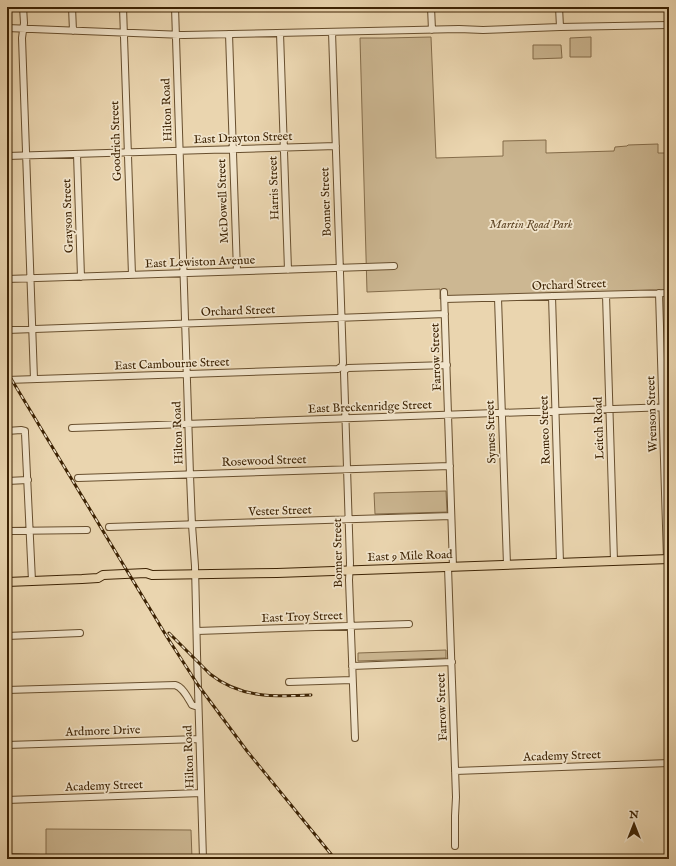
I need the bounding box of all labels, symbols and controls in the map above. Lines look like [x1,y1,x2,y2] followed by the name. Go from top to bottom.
[158,77,176,142] street label: Hilton Road
[107,101,125,181] street label: Goodrich Street
[193,129,293,147] street label: East Drayton Street
[265,156,283,220] street label: Harris Street
[214,158,232,244] street label: McDowell Street
[317,167,335,237] street label: Bonner Street
[59,179,77,253] street label: Grayson Street
[489,217,573,232] park label: Martin Road Park
[145,253,256,271] street label: East Lewiston Avenue
[532,276,606,294] street label: Orchard Street
[201,302,275,320] street label: Orchard Street
[427,323,445,391] street label: Farrow Street
[114,354,230,374] street label: East Cambourne Street
[643,375,661,453] street label: Wrenson Street
[536,395,554,465] street label: Romeo Street
[590,396,608,460] street label: Leitch Road
[308,397,432,417] street label: East Breckenridge Street
[169,400,187,465] street label: Hilton Road
[482,400,500,464] street label: Symes Street
[221,452,307,470] street label: Rosewood Street
[247,502,312,520] street label: Vester Street
[330,518,346,588] street label: Bonner Street
[367,547,453,565] street label: East 9 Mile Road
[261,608,343,626] street label: East Troy Street
[433,673,451,741] street label: Farrow Street
[64,722,141,740] street label: Ardmore Drive
[180,724,198,789] street label: Hilton Road
[522,747,601,765] street label: Academy Street
[64,777,143,795] street label: Academy Street
[614,804,654,844] north arrow
[628,808,639,822] text: N

